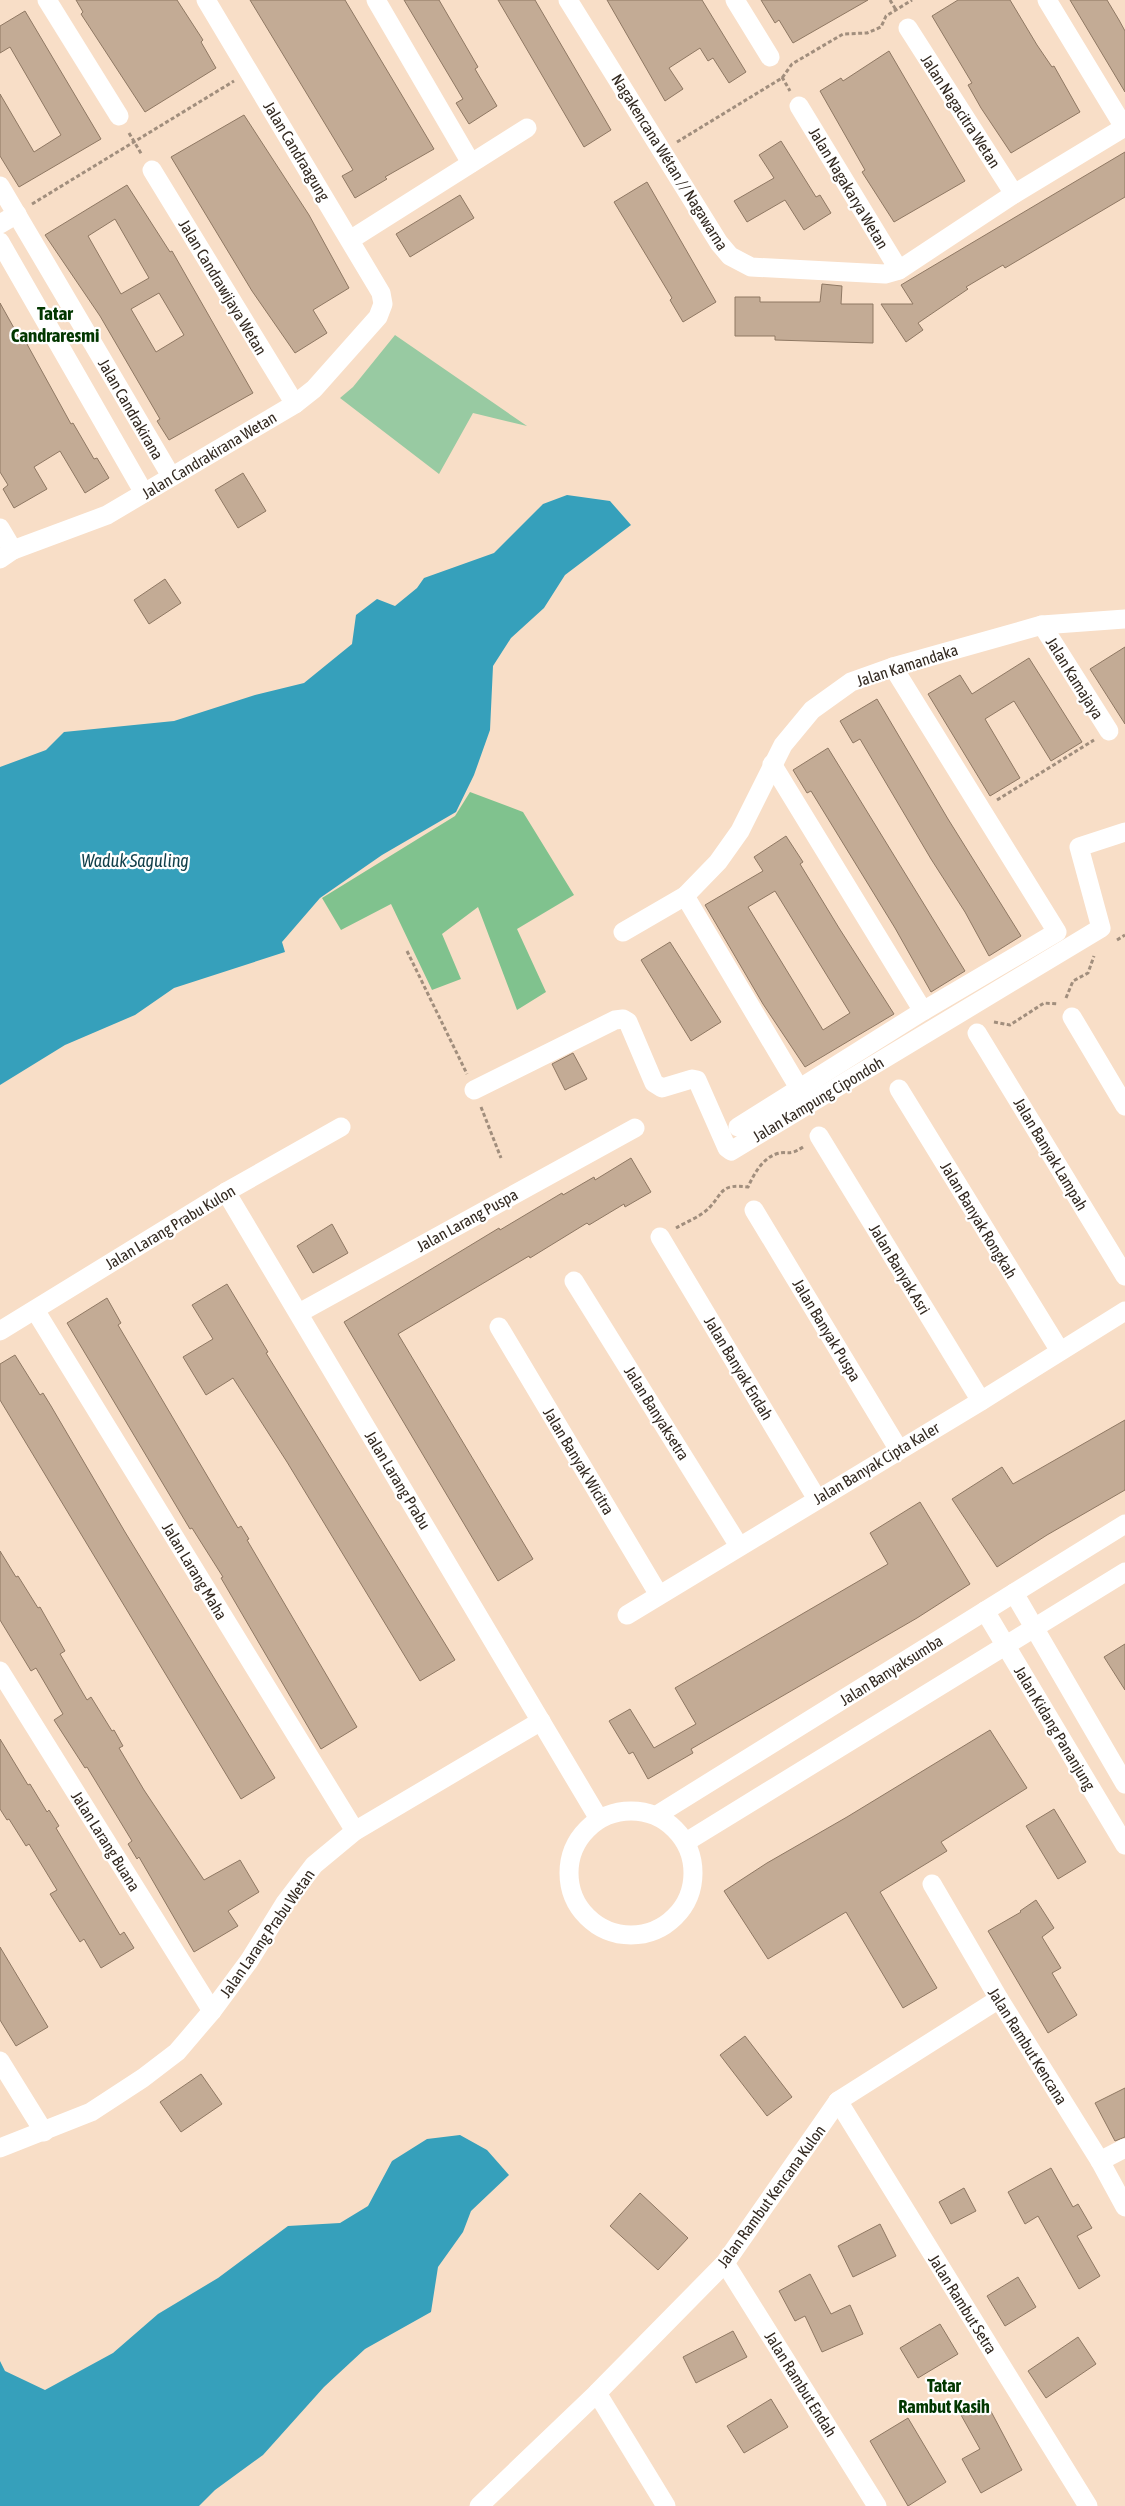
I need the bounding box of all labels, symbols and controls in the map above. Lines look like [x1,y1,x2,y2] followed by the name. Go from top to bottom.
[917,51,1004,172] street label: Jalan Nagacitra Wetan
[607,71,732,254] street label: Nagakencana Wétan // Nagawarna
[259,98,334,205] street label: Jalan Candraagung
[805,124,892,253] street label: Jalan Nagakarya Wetan
[175,216,271,358] street label: Jalan Candrawijaya Wetan
[11,302,99,346] district label: Tatar Candraresmi
[95,355,167,463] street label: Jalan Candrakirana
[138,408,280,502] street label: Jalan Candrakirana Wetan
[1042,634,1107,723] street label: Jalan Kamajaya
[854,640,960,690] street label: Jalan Kamandaka
[81,850,189,871] water label: Waduk Saguling
[749,1053,887,1146] street label: Jalan Kampung Cipondoh
[1009,1094,1092,1214] street label: Jalan Banyak Lampah
[936,1159,1021,1282] street label: Jalan Banyak Rongkah
[102,1181,239,1274] street label: Jalan Larang Prabu Kulon
[413,1185,521,1256] street label: Jalan Larang Puspa
[865,1221,934,1318] street label: Jalan Banyak Asri
[788,1276,865,1385] street label: Jalan Banyak Puspa
[700,1313,777,1423] street label: Jalan Banyak Endah
[620,1363,693,1464] street label: Jalan Banyaksetra
[539,1404,618,1518] street label: Jalan Banyak Wicitra
[810,1418,943,1509] street label: Jalan Banyak Cipta Kaler
[361,1428,434,1533] street label: Jalan Larang Prabu
[158,1519,231,1623] street label: Jalan Larang Maha
[836,1631,946,1710] street label: Jalan Banyaksumba
[1010,1663,1099,1794] street label: Jalan Kidang Pananjung
[67,1788,144,1895] street label: Jalan Larang Buana
[216,1866,319,2001] street label: Jalan Larang Prabu Wetan
[985,1984,1071,2108] street label: Jalan Rambut Kencana
[713,2121,829,2271] street label: Jalan Rambut Kencana Kulon
[925,2251,1001,2357] street label: Jalan Rambut Setra
[761,2328,841,2440] street label: Jalan Rambut Endah
[898,2375,990,2417] district label: Tatar Rambut Kasih

